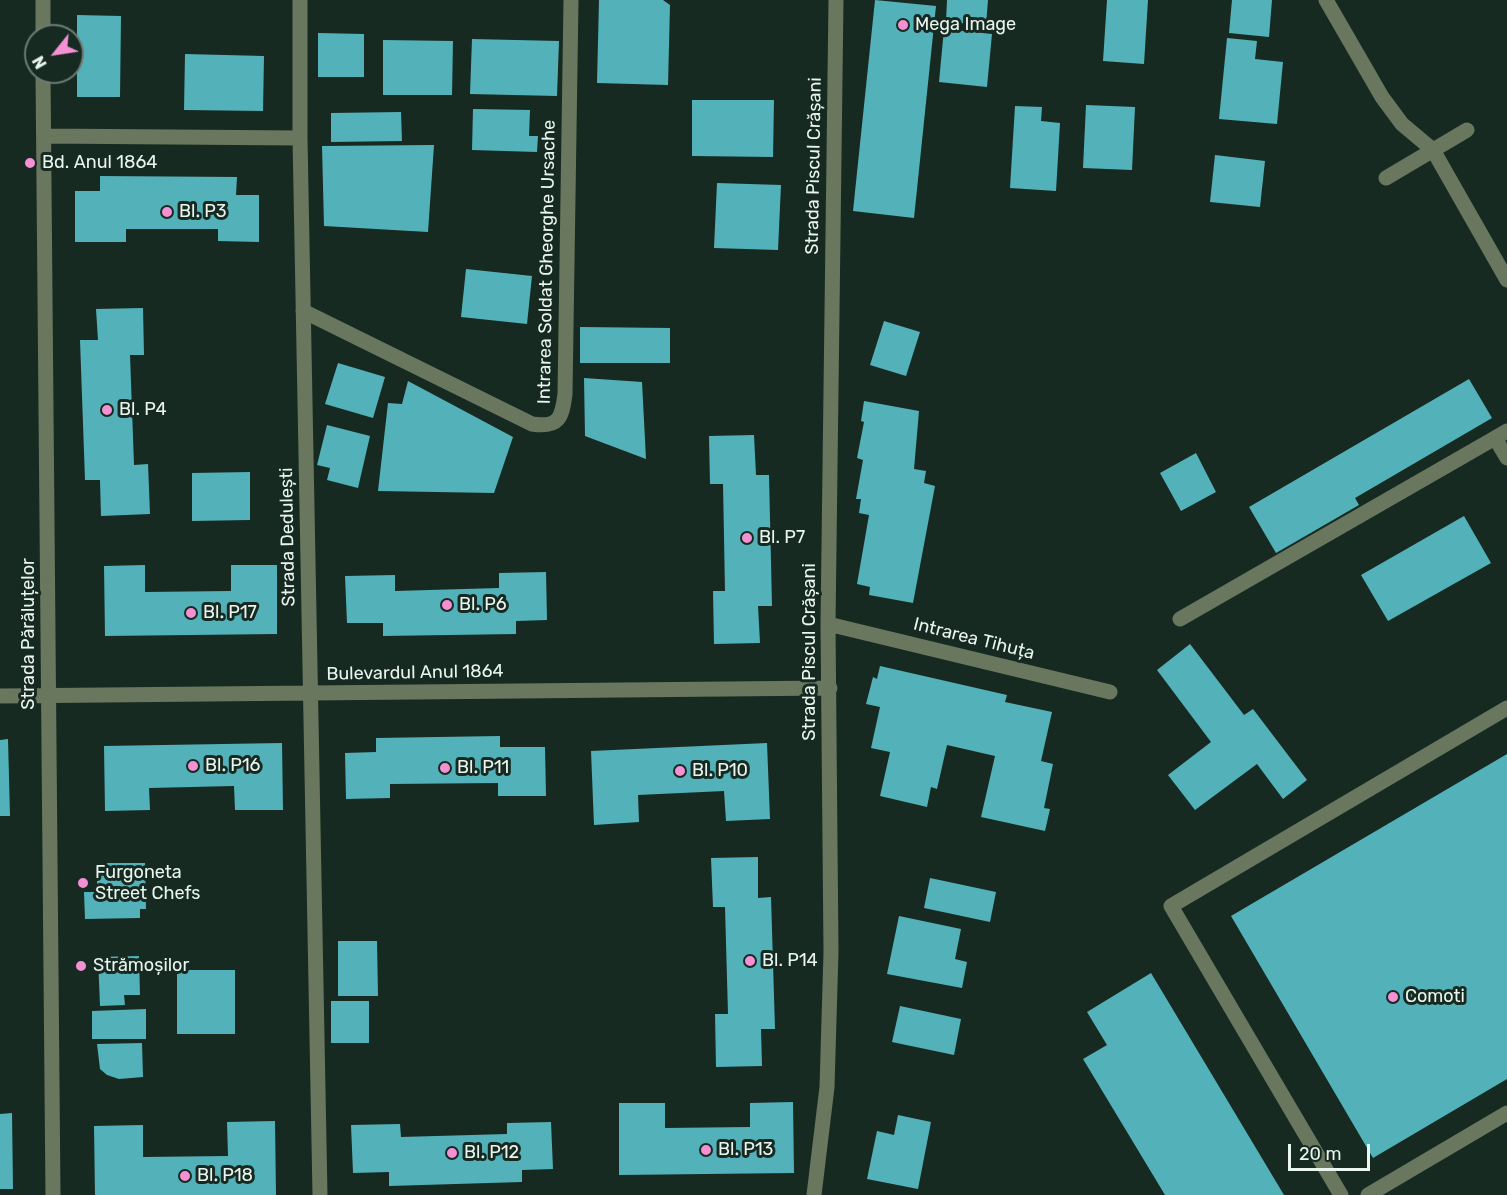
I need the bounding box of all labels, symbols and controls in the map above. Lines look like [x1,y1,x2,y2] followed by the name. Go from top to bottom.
[915,14,1016,36] place label: Mega Image
[896,18,910,32] marker: Mega Image
[24,24,84,84] north arrow
[29,53,51,72] text: N
[802,77,826,255] street label: Strada Piscul Crășani
[534,120,560,404] street label: Intrarea Soldat Gheorghe Ursache
[42,152,157,174] place label: Bd. Anul 1864
[23,156,37,170] marker: Bd. Anul 1864
[179,201,227,223] place label: Bl. P3
[160,205,174,219] marker: Bl. P3
[119,399,167,421] place label: Bl. P4
[100,403,114,417] marker: Bl. P4
[276,467,300,607] street label: Strada Dedulești
[759,527,805,549] place label: Bl. P7
[740,531,754,545] marker: Bl. P7
[18,558,40,710] street label: Strada Părăluțelor
[799,563,821,741] street label: Strada Piscul Crășani
[459,594,507,616] place label: Bl. P6
[440,598,454,612] marker: Bl. P6
[203,602,257,624] place label: Bl. P17
[184,606,198,620] marker: Bl. P17
[911,614,1037,664] street label: Intrarea Tihuța
[326,661,504,685] street label: Bulevardul Anul 1864
[205,755,260,777] place label: Bl. P16
[457,757,509,779] place label: Bl. P11
[186,759,200,773] marker: Bl. P16
[692,760,748,782] place label: Bl. P10
[438,761,452,775] marker: Bl. P11
[673,764,687,778] marker: Bl. P10
[95,862,201,904] place label: Furgoneta Street Chefs
[76,876,90,890] marker: Furgoneta Street Chefs
[762,950,818,972] place label: Bl. P14
[743,954,757,968] marker: Bl. P14
[93,955,189,977] place label: Strămoșilor
[74,959,88,973] marker: Strămoșilor
[1405,986,1465,1008] place label: Comoti
[1386,990,1400,1004] marker: Comoti
[1291,1132,1374,1170] scale bar
[718,1139,773,1161] place label: Bl. P13
[464,1142,519,1164] place label: Bl. P12
[699,1143,713,1157] marker: Bl. P13
[1299,1143,1341,1165] text: 20 m
[445,1146,459,1160] marker: Bl. P12
[197,1165,253,1187] place label: Bl. P18
[178,1169,192,1183] marker: Bl. P18

